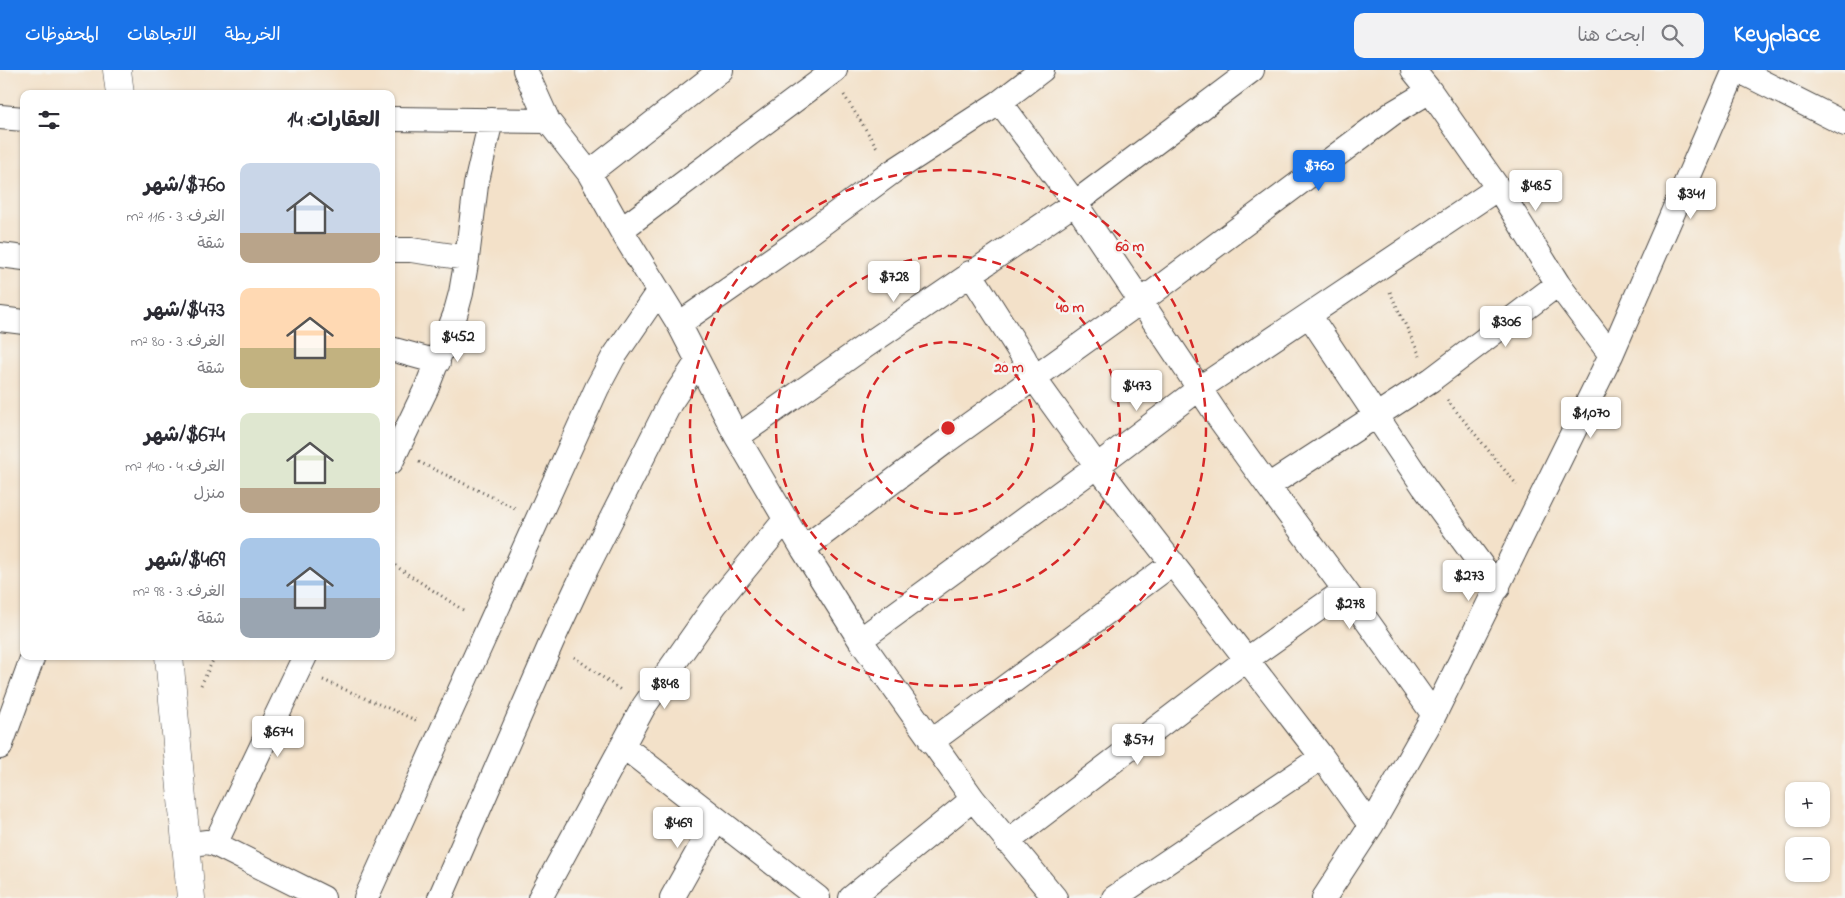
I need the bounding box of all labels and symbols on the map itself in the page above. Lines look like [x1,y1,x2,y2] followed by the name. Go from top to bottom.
[1289,150,1349,192] pin: $760
[1506,170,1566,212] pin: $485
[1661,178,1721,220] pin: $341
[1115,236,1145,258] text: 60 m
[864,260,924,303] pin: $728
[1055,297,1084,319] text: 40 m
[1476,306,1536,348] pin: $306
[428,320,488,363] pin: $452
[993,357,1024,379] text: 20 m
[1107,370,1167,412] pin: $473
[1550,396,1632,439] pin: $1,070
[939,419,957,437] centre of rings
[1439,560,1499,602] pin: $273
[1320,588,1380,630] pin: $278
[635,668,695,710] pin: $848
[248,716,308,758] pin: $674
[1108,724,1168,766] pin: $571
[648,806,708,849] pin: $469

